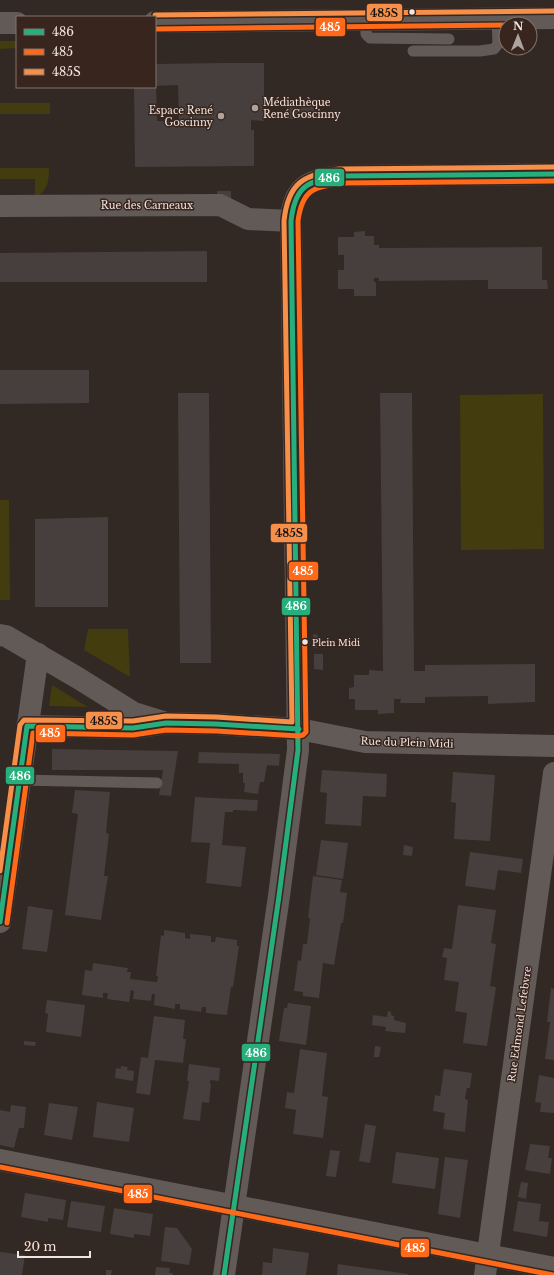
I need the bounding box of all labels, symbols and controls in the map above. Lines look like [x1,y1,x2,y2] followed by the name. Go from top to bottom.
[366,3,403,22] line badge: 485S
[370,6,398,20] text: 485S
[407,7,417,17] unlabelled marker
[16,16,156,88] legend
[498,16,538,56] north arrow
[315,17,346,37] line badge: 485
[513,19,524,33] text: N
[320,20,341,34] text: 485
[52,24,74,39] text: 486
[52,44,73,59] text: 485
[52,64,81,79] text: 485S
[263,96,341,121] place label: Médiathèque René Goscinny
[250,103,260,113] marker: Médiathèque René Goscinny
[149,104,214,129] place label: Espace René Goscinny
[216,111,226,121] marker: Espace René Goscinny
[314,168,345,187] line badge: 486
[318,171,340,185] text: 486
[101,199,193,212] street label: Rue des Carneaux
[270,523,308,543] line badge: 485S
[275,526,303,540] text: 485S
[288,561,319,581] line badge: 485
[293,564,314,578] text: 485
[281,597,311,616] line badge: 486
[285,599,307,613] text: 486
[300,637,310,647] marker: Plein Midi
[312,637,360,648] place label: Plein Midi
[85,711,123,730] line badge: 485S
[90,714,118,728] text: 485S
[35,724,66,743] line badge: 485
[40,726,61,740] text: 485
[360,734,454,751] street label: Rue du Plein Midi
[5,766,35,785] line badge: 486
[9,769,31,783] text: 486
[505,965,534,1083] street label: Rue Edmond Lefebvre
[241,1043,271,1062] line badge: 486
[245,1046,267,1060] text: 486
[123,1184,153,1204] line badge: 485
[128,1187,149,1201] text: 485
[18,1233,90,1259] scale bar
[400,1238,430,1258] line badge: 485
[24,1239,56,1254] text: 20 m
[405,1241,426,1255] text: 485

